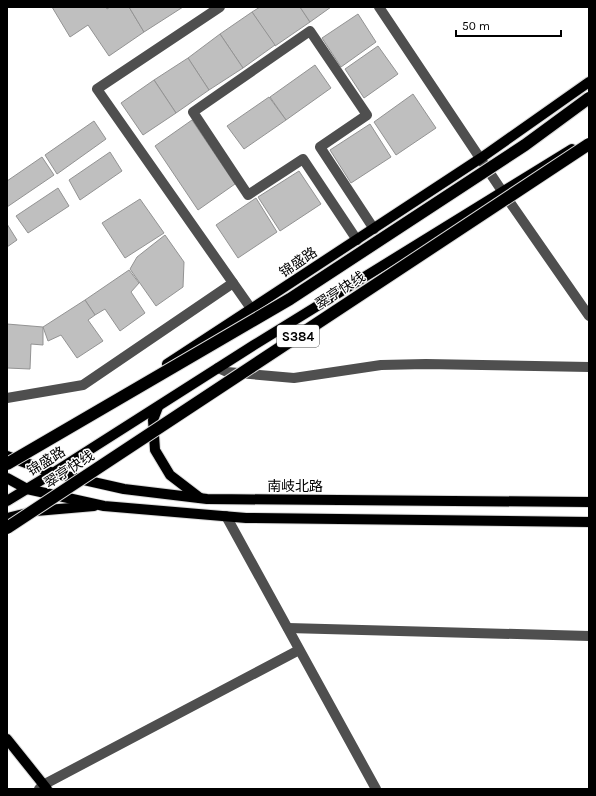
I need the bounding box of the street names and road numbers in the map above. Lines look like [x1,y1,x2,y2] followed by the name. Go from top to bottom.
[276,244,320,281] street label: 锦盛路
[312,268,368,313] street label: 翠亨快线
[277,325,319,347] road number: S384
[24,443,69,480] street label: 锦盛路
[41,447,97,492] street label: 翠亨快线
[267,478,323,495] street label: 南岐北路

